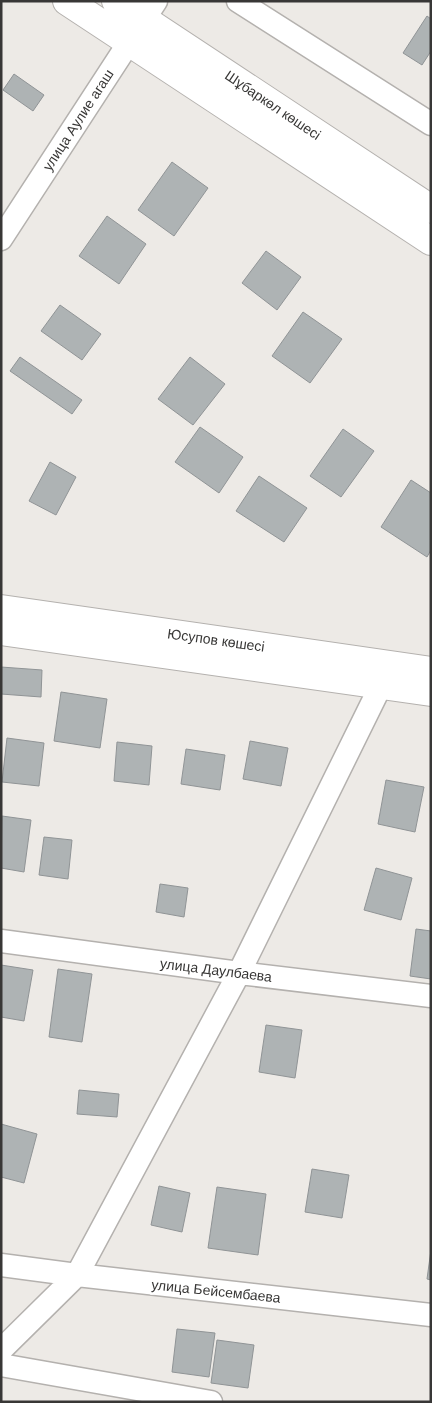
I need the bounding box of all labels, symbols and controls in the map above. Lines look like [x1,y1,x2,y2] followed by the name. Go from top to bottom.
[39,66,117,174] street label: улица Аулие агаш
[222,67,324,143] street label: Шұбаркөл көшесі
[166,625,266,655] street label: Юсупов көшесі
[159,955,273,985] street label: улица Даулбаева
[151,1276,282,1306] street label: улица Бейсембаева

